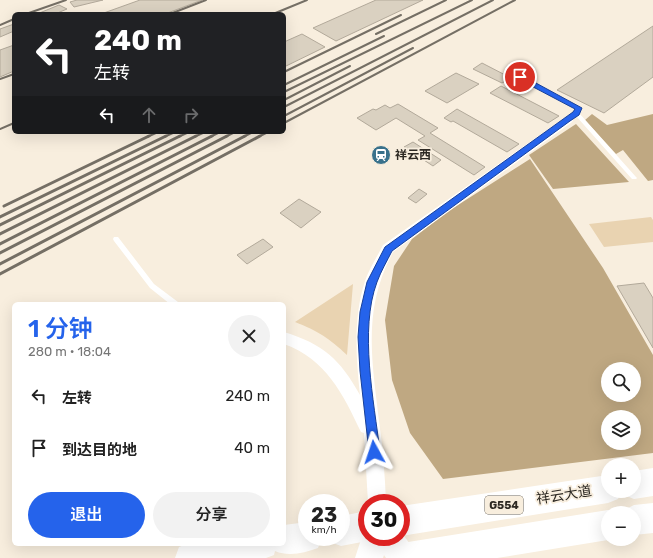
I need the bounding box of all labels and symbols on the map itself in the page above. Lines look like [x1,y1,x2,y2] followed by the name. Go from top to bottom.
[503,60,537,94] pin
[370,144,392,166] station icon: 祥云西
[395,148,431,162] place label: 祥云西
[353,431,395,473] position arrow
[535,482,593,508] street label: 祥云大道
[358,494,410,546] speed limit sign: 30
[485,496,523,514] road number: G554

